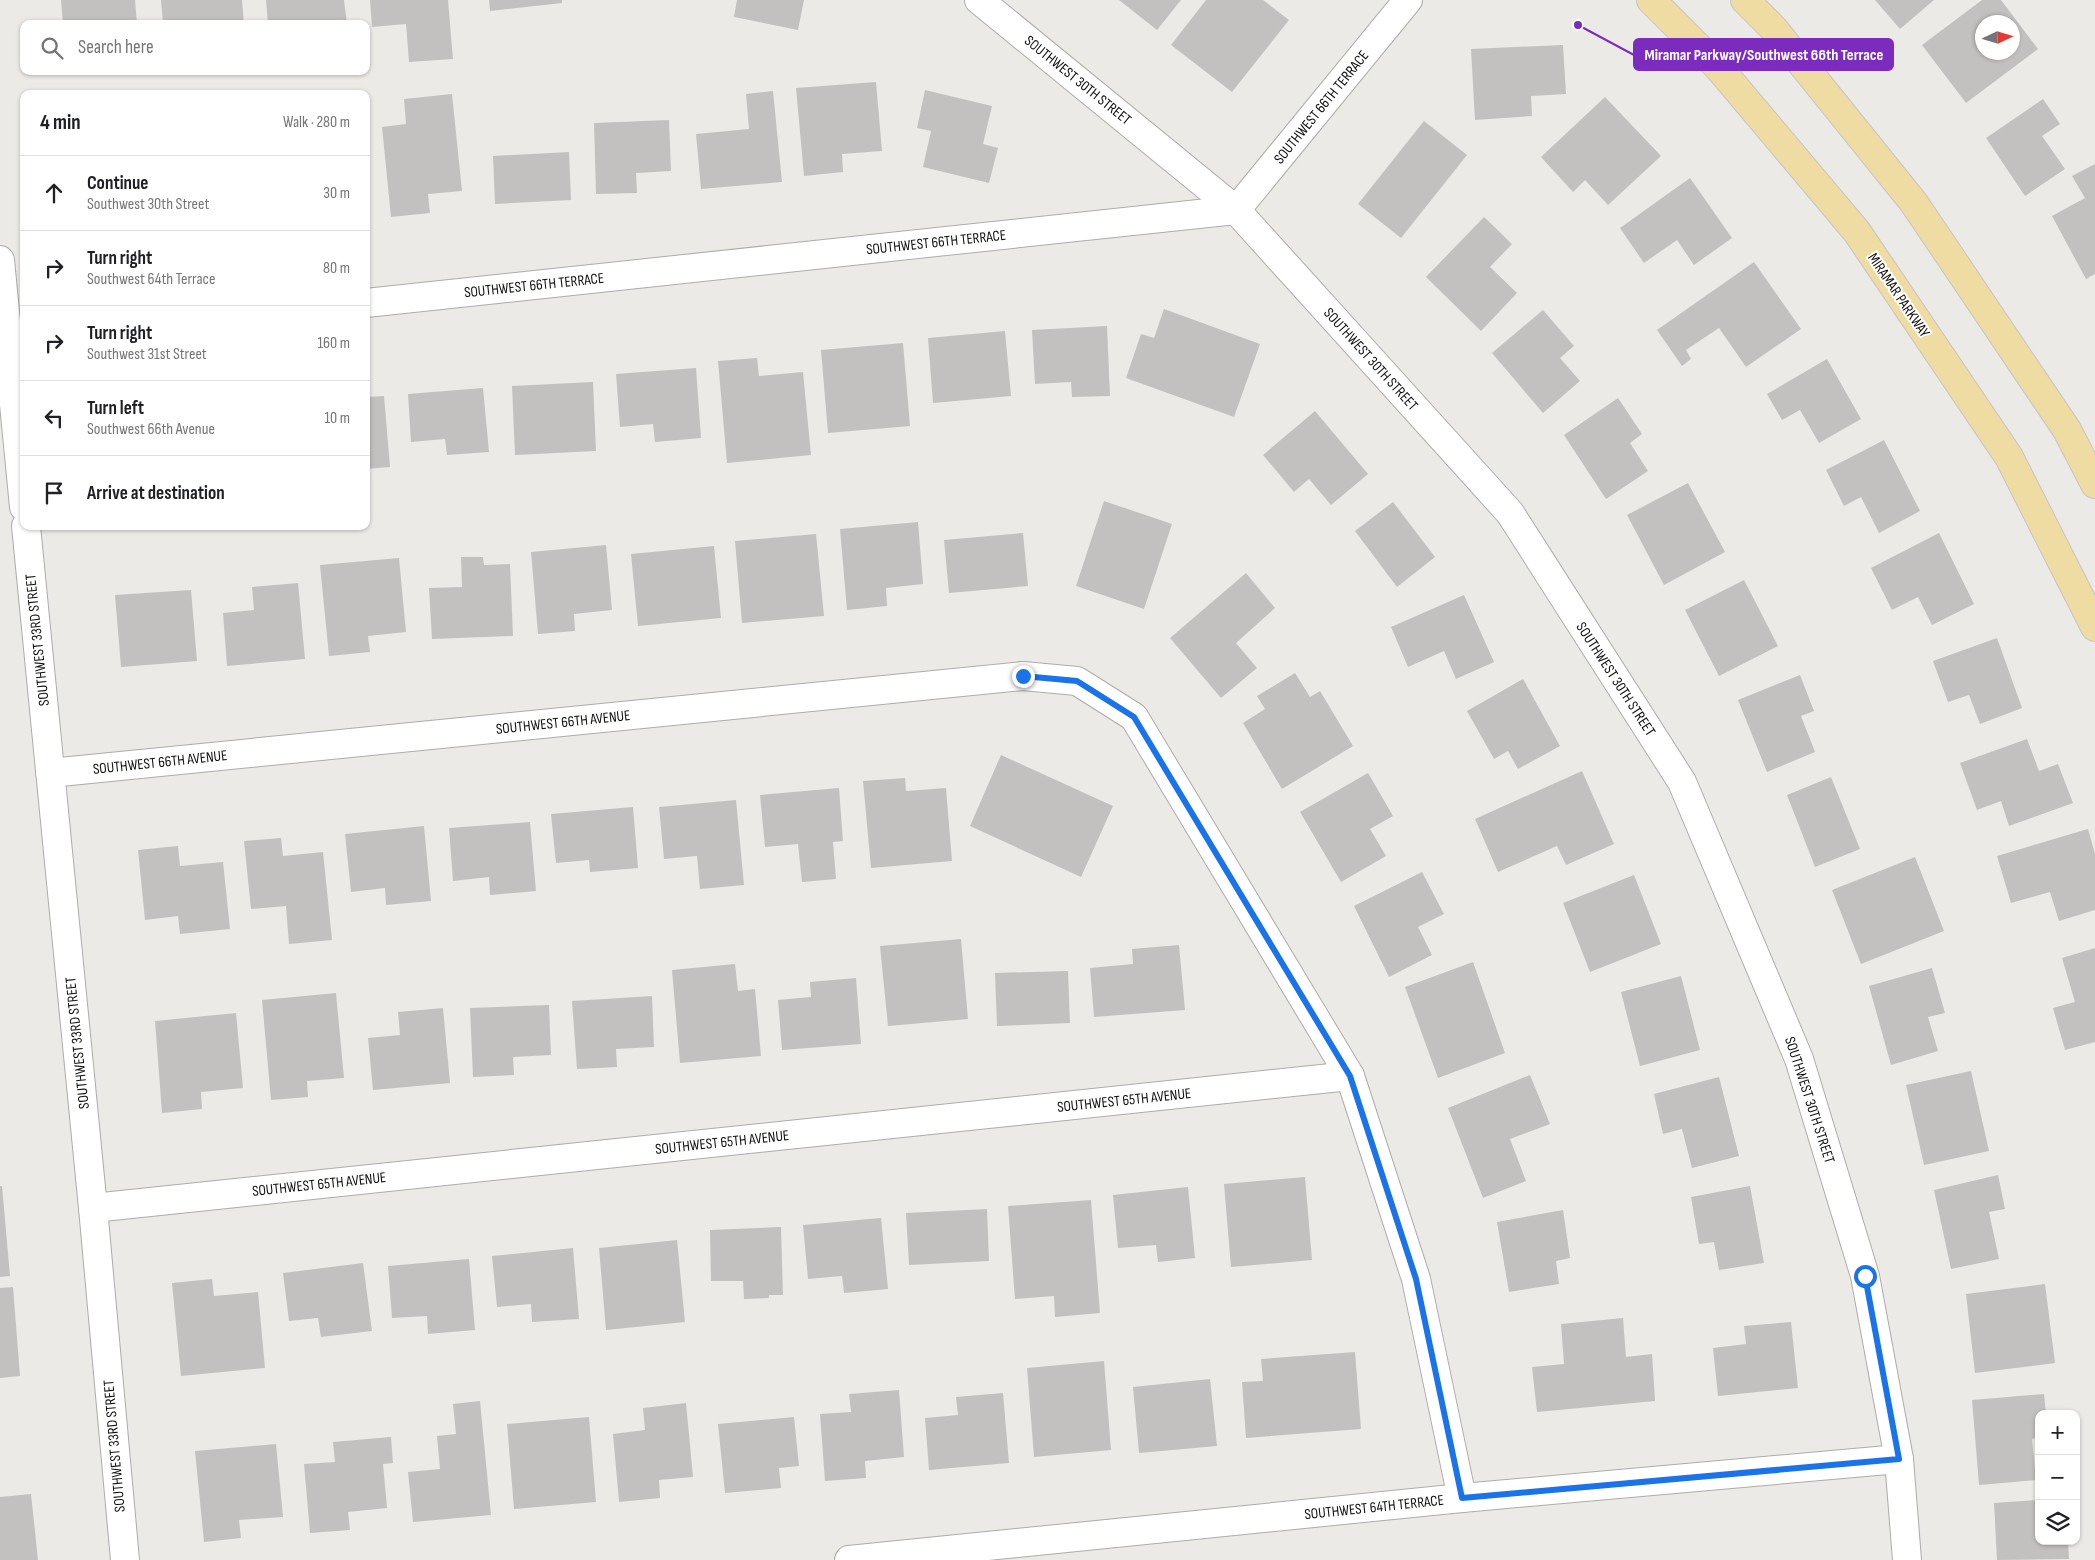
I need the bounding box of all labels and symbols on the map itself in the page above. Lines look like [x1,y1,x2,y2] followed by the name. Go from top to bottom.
[1975,15,2020,60] north arrow
[1020,31,1135,129] street label: SOUTHWEST 30TH STREET
[1634,39,1893,70] callout: Miramar Parkway/Southwest 66th Terrace
[1645,46,1884,65] text: Miramar Parkway/Southwest 66th Terrace
[1270,47,1373,168] street label: SOUTHWEST 66TH TERRACE
[865,226,1007,259] street label: SOUTHWEST 66TH TERRACE
[1863,250,1934,342] street label: MIRAMAR PARKWAY
[463,269,605,302] street label: SOUTHWEST 66TH TERRACE
[1319,304,1422,415] street label: SOUTHWEST 30TH STREET
[21,573,54,707] street label: SOUTHWEST 33RD STREET
[1572,619,1660,740] street label: SOUTHWEST 30TH STREET
[1012,665,1035,688] route end
[495,706,631,739] street label: SOUTHWEST 66TH AVENUE
[92,746,228,779] street label: SOUTHWEST 66TH AVENUE
[61,976,94,1110] street label: SOUTHWEST 33RD STREET
[1780,1034,1839,1166] street label: SOUTHWEST 30TH STREET
[1056,1084,1192,1117] street label: SOUTHWEST 65TH AVENUE
[654,1126,790,1159] street label: SOUTHWEST 65TH AVENUE
[251,1168,387,1201] street label: SOUTHWEST 65TH AVENUE
[1854,1265,1877,1288] route start
[99,1379,130,1513] street label: SOUTHWEST 33RD STREET
[1304,1491,1445,1524] street label: SOUTHWEST 64TH TERRACE

